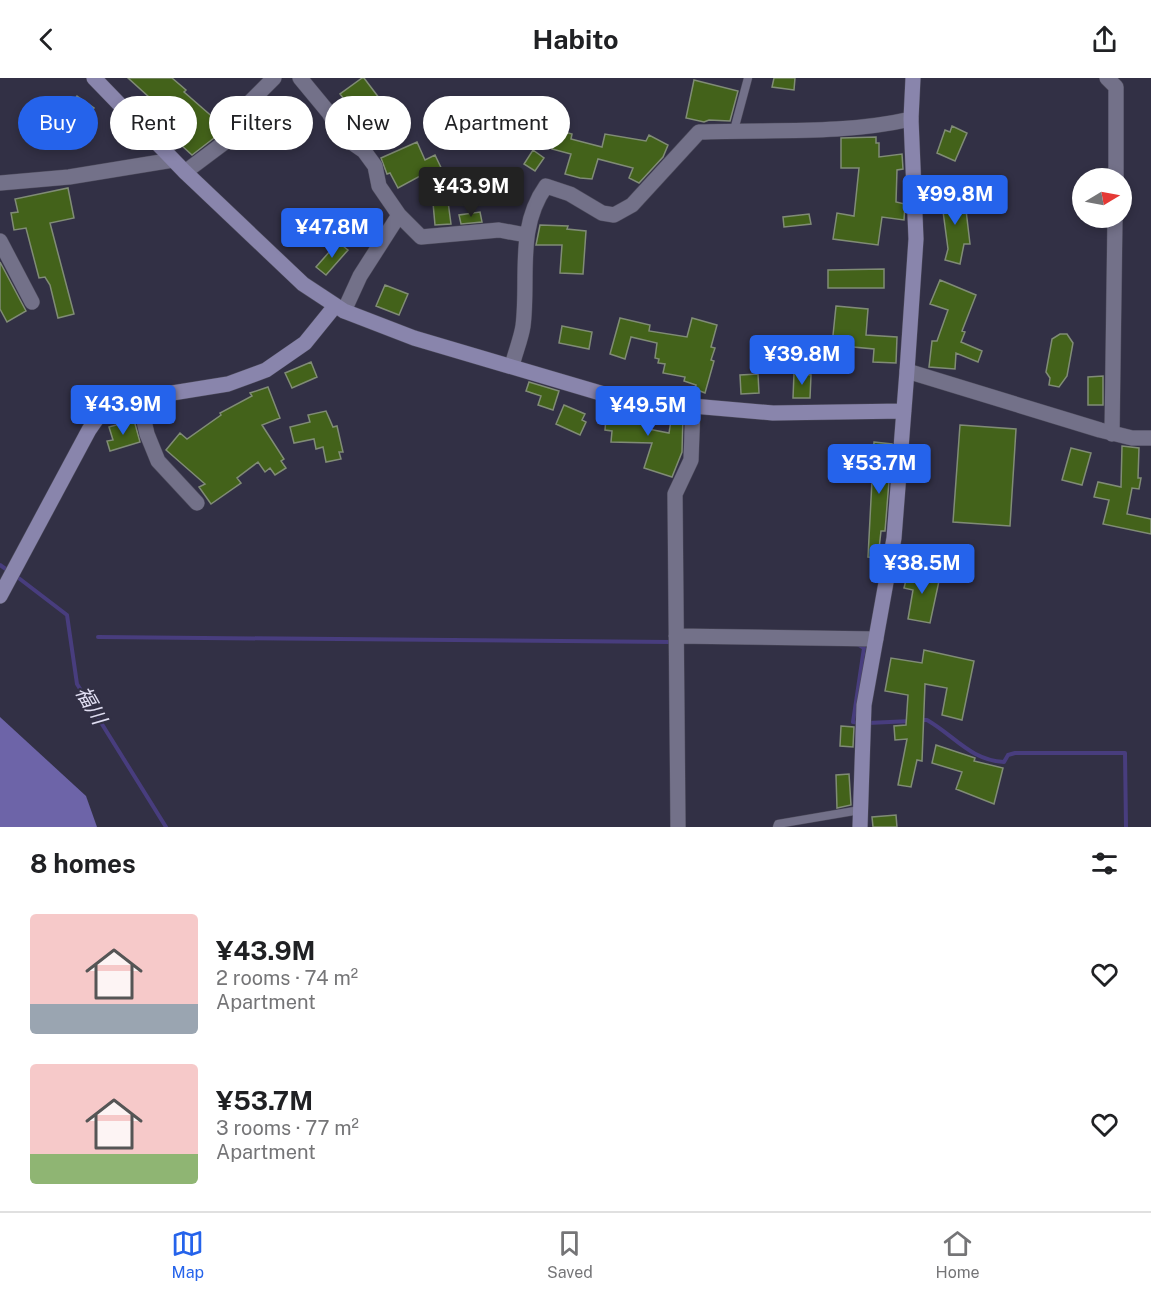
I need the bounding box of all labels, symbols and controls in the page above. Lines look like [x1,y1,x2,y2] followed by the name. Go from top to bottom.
[30,23,63,56] icon: back
[532,23,619,55] text: Habito
[1088,23,1121,56] icon: share
[18,96,98,150] chip: Buy
[110,96,197,150] chip: Rent
[209,96,313,150] chip: Filters
[325,96,411,150] chip: New
[423,96,570,150] chip: Apartment
[422,167,520,218] pin: ¥43.9M
[1072,168,1132,228] north arrow
[1072,168,1132,228] map controls
[433,174,509,198] text: ¥43.9M
[906,175,1004,226] pin: ¥99.8M
[917,182,993,206] text: ¥99.8M
[283,208,381,259] pin: ¥47.8M
[295,215,369,239] text: ¥47.8M
[753,335,851,386] pin: ¥39.8M
[764,342,840,366] text: ¥39.8M
[74,385,172,436] pin: ¥43.9M
[599,386,697,437] pin: ¥49.5M
[85,392,161,416] text: ¥43.9M
[610,393,686,417] text: ¥49.5M
[830,444,928,495] pin: ¥53.7M
[842,451,916,475] text: ¥53.7M
[873,544,971,595] pin: ¥38.5M
[883,551,961,575] text: ¥38.5M
[71,682,112,730] water label: 福川
[1088,847,1121,880] icon: filters
[30,848,136,879] text: 8 homes
[216,935,315,966] text: ¥43.9M
[78,938,150,1010] icon: home
[1088,958,1121,991] icon: heart
[216,966,358,990] text: 2 rooms · 74 m²
[216,990,316,1014] text: Apartment
[216,1085,313,1116] text: ¥53.7M
[78,1088,150,1160] icon: home
[1088,1108,1121,1141] icon: heart
[216,1116,359,1140] text: 3 rooms · 77 m²
[216,1140,316,1164] text: Apartment
[171,1227,204,1282] tab: Map
[547,1227,593,1282] tab: Saved
[936,1227,980,1282] tab: Home

